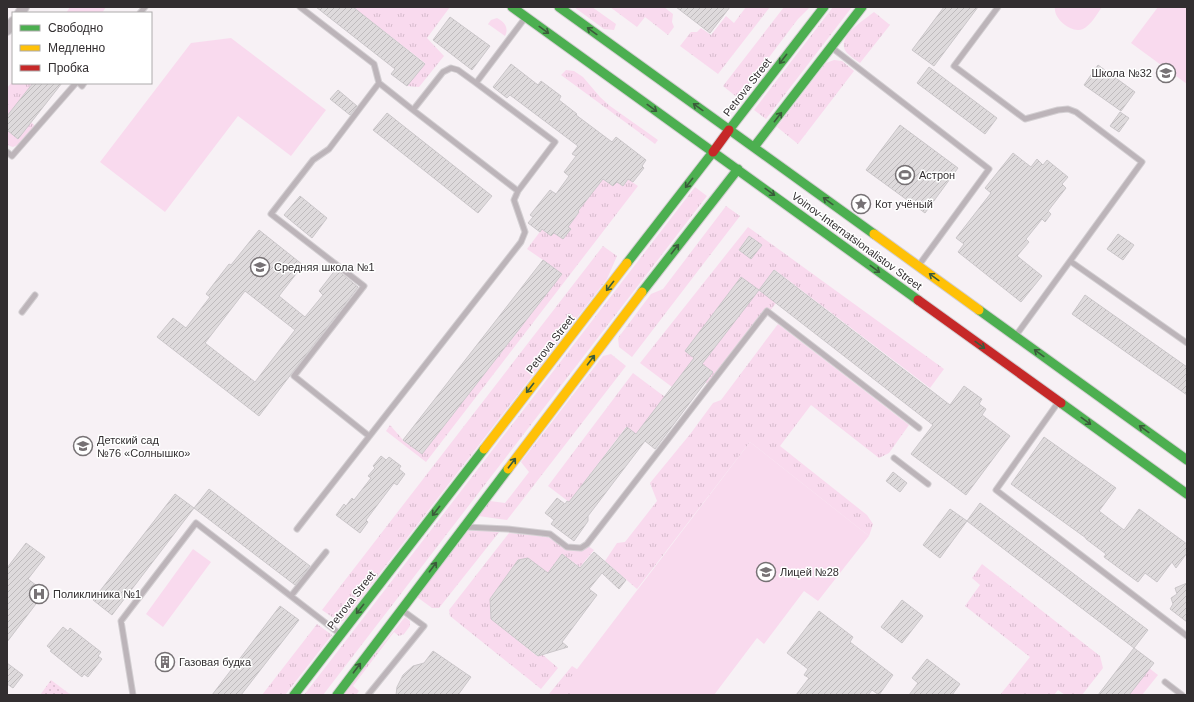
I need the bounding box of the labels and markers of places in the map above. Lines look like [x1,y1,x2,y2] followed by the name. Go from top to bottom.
[1155,62,1177,84] school or university icon: Школа №32
[1091,67,1152,79] place label: Школа №32
[894,164,916,186] sports icon: Астрон
[919,169,955,181] place label: Астрон
[850,193,872,215] place icon: Кот учёный
[875,198,933,210] place label: Кот учёный
[249,256,271,278] school or university icon: Средняя школа №1
[274,261,375,273] place label: Средняя школа №1
[97,434,190,459] place label: Детский сад №76 «Солнышко»
[72,435,94,457] school or university icon: Детский сад №76 «Солнышко»
[755,561,777,583] school or university icon: Лицей №28
[780,566,839,578] place label: Лицей №28
[28,583,50,605] hospital icon: Поликлиника №1
[53,588,141,600] place label: Поликлиника №1
[154,651,176,673] building icon: Газовая будка
[179,656,252,668] place label: Газовая будка

